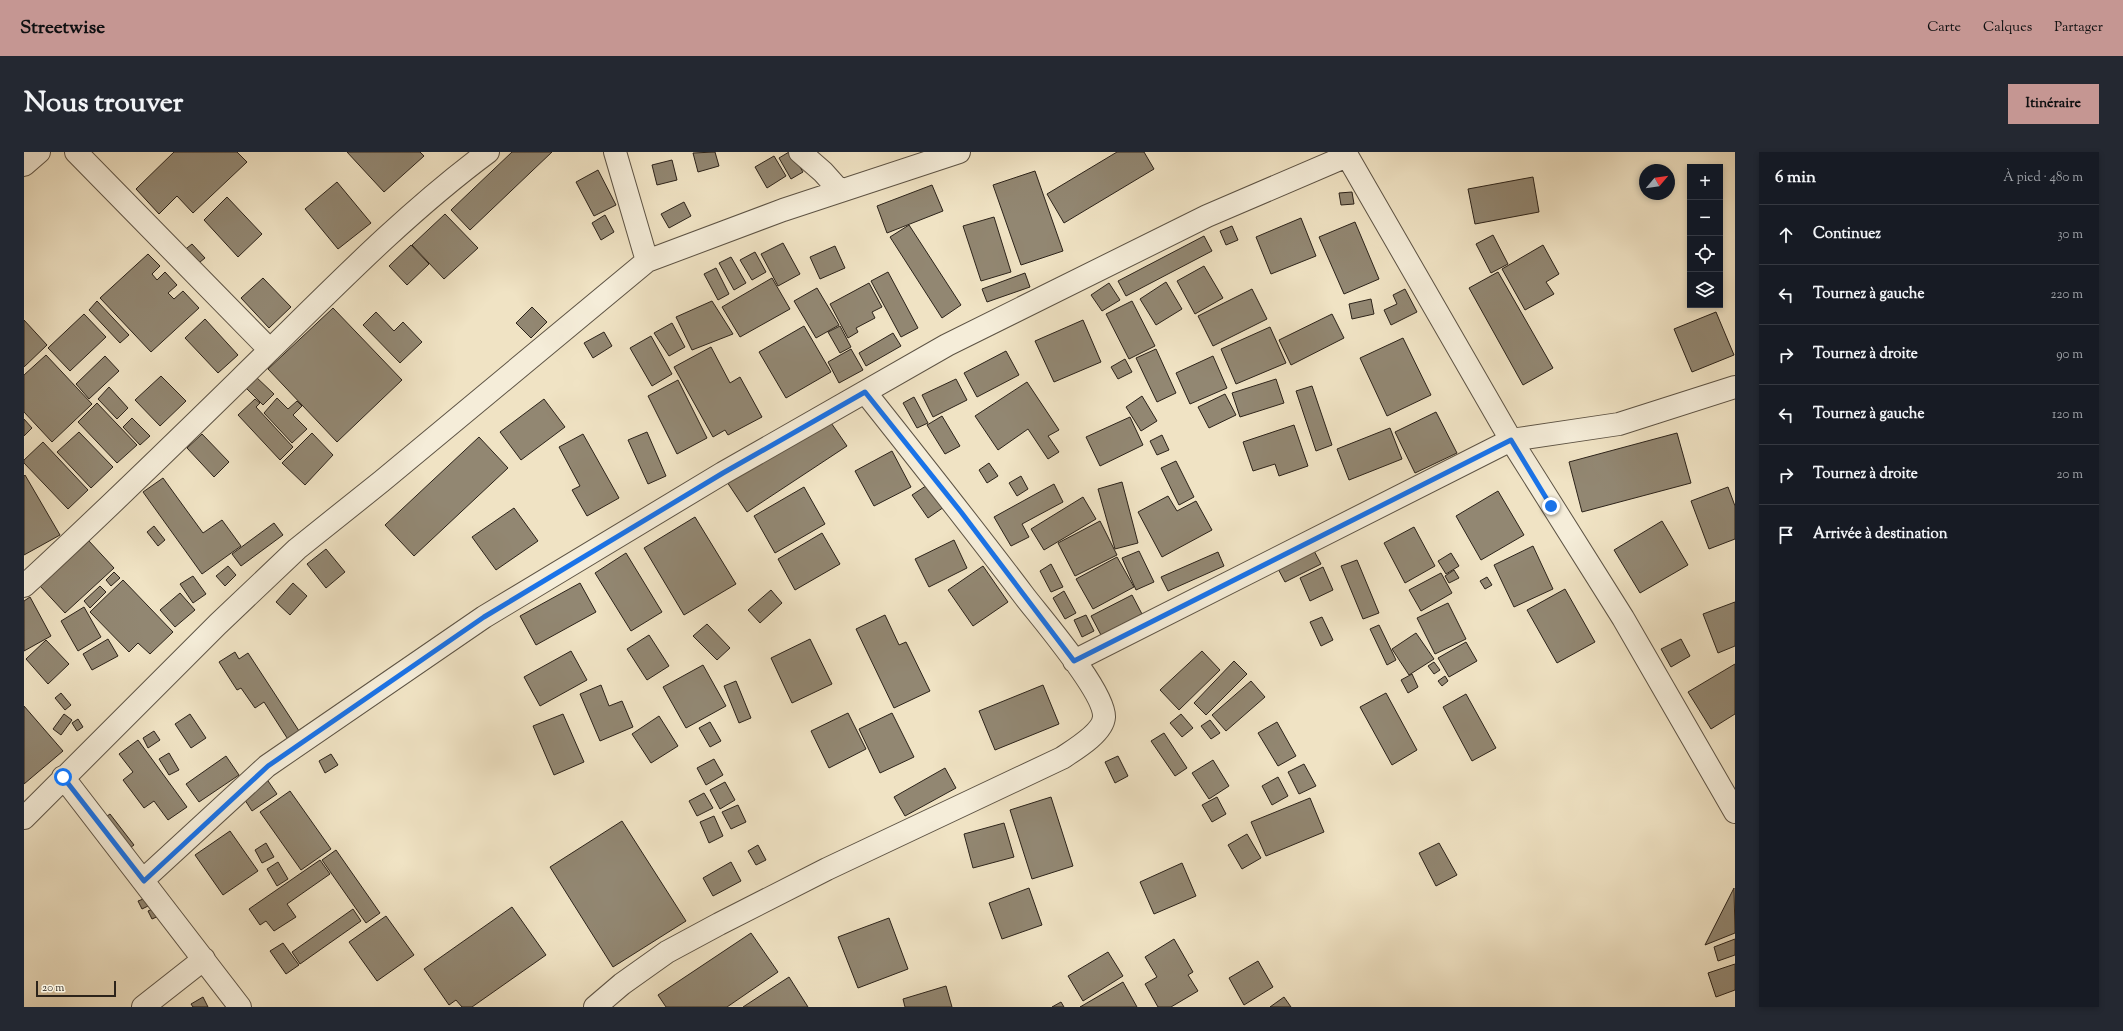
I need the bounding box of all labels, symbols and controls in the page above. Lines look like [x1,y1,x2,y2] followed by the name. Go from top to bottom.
[20,15,105,42] text: Streetwise
[1927,18,1961,38] text: Carte
[1983,18,2032,38] text: Calques
[2054,18,2103,38] text: Partager
[24,84,183,124] text: Nous trouver
[2008,84,2099,124] button: Itinéraire
[1639,164,1675,200] north arrow
[1687,164,1723,308] map controls
[1687,164,1723,200] button: +
[1775,166,1816,190] text: 6 min
[2003,169,2083,187] text: À pied · 480 m
[1687,200,1723,236] button: −
[1775,224,1797,246] icon: ahead
[1813,224,1881,245] text: Continuez
[2057,226,2083,244] text: 30 m
[1687,236,1723,272] button: locate
[1687,272,1723,308] button: layers
[1775,284,1797,306] icon: left
[1813,284,1924,305] text: Tournez à gauche
[2050,286,2083,304] text: 220 m
[1775,344,1797,366] icon: right
[1813,344,1918,365] text: Tournez à droite
[2056,346,2083,364] text: 90 m
[1775,404,1797,426] icon: left
[1813,404,1924,425] text: Tournez à gauche
[2052,406,2083,424] text: 120 m
[1775,464,1797,486] icon: right
[1813,464,1918,485] text: Tournez à droite
[2057,466,2083,484] text: 20 m
[1542,497,1560,515] route end
[1775,524,1797,546] icon: arrive
[1813,524,1948,545] text: Arrivée à destination
[54,768,72,786] route start
[36,979,116,998] scale bar
[42,980,64,996] text: 20 m

